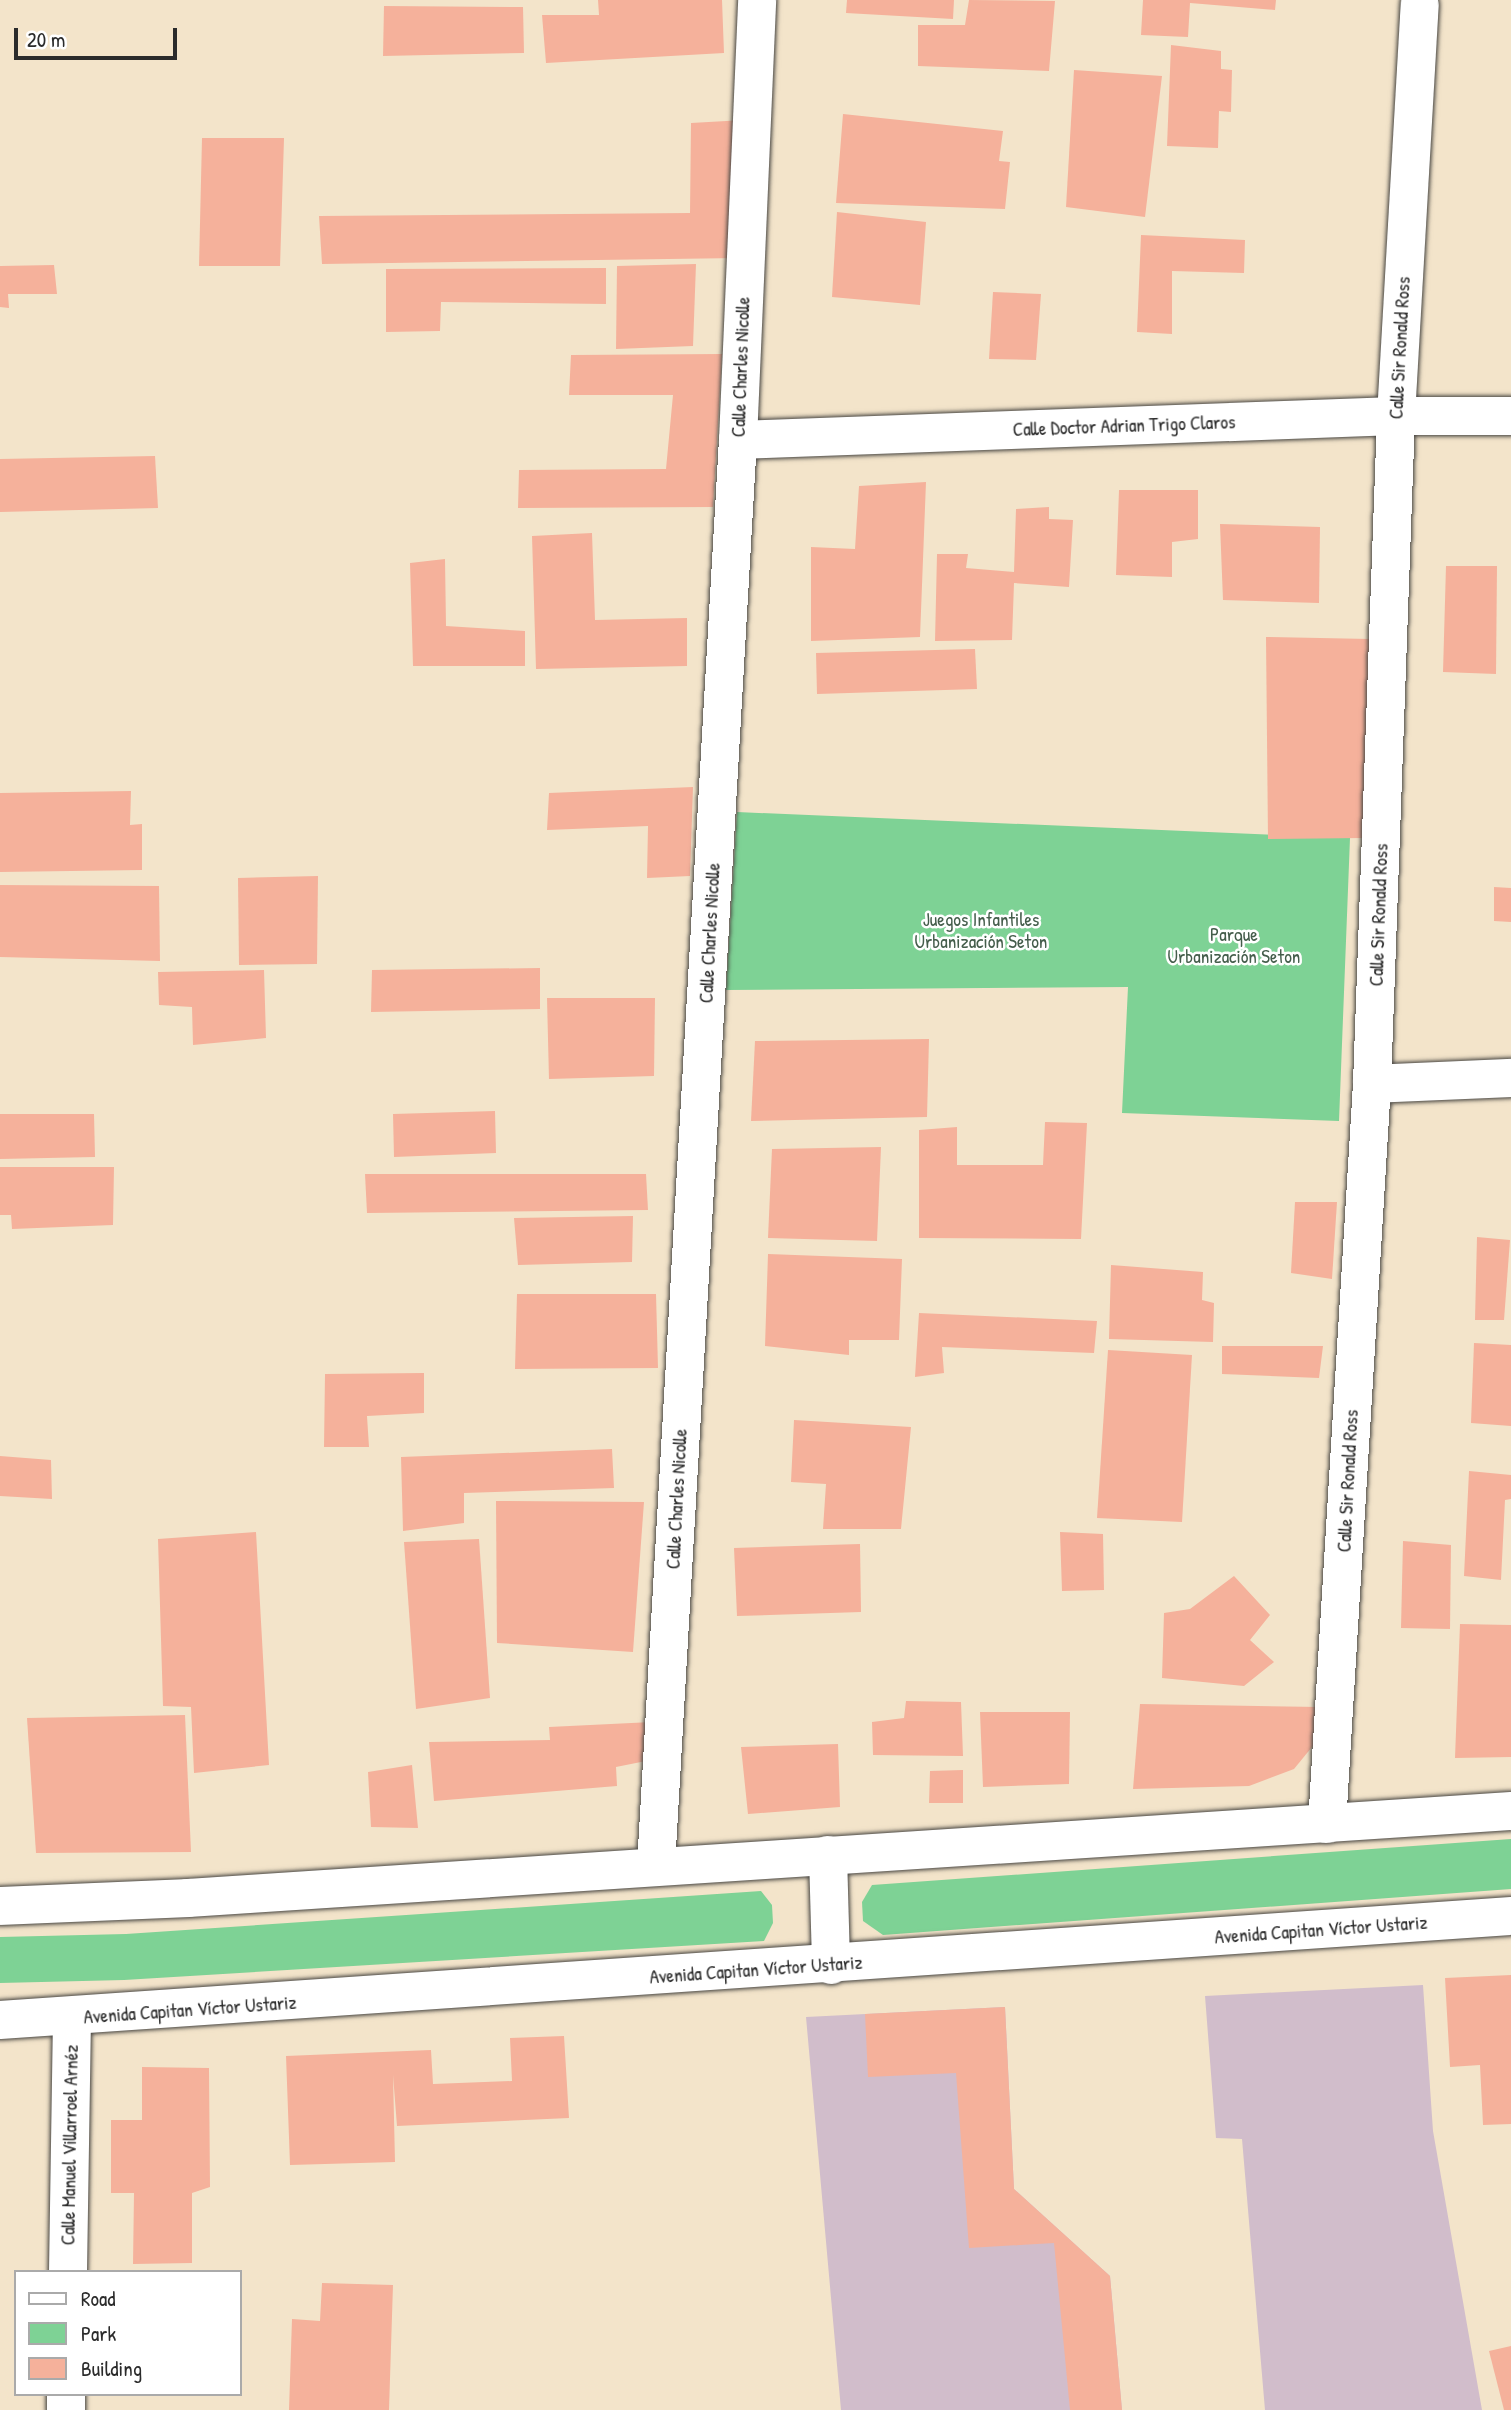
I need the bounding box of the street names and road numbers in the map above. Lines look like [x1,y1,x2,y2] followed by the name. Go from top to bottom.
[1385,276,1415,420] street label: Calle Sir Ronald Ross
[727,296,755,438] street label: Calle Charles Nicolle
[1012,411,1236,441] street label: Calle Doctor Adrian Trigo Claros
[1365,843,1393,987] street label: Calle Sir Ronald Ross
[695,862,725,1004] street label: Calle Charles Nicolle
[1333,1409,1363,1553] street label: Calle Sir Ronald Ross
[662,1428,692,1570] street label: Calle Charles Nicolle
[1214,1911,1428,1949] street label: Avenida Capitan Víctor Ustariz
[649,1951,863,1989] street label: Avenida Capitan Víctor Ustariz
[83,1991,297,2029] street label: Avenida Capitan Víctor Ustariz
[57,2045,83,2245] street label: Calle Manuel Villarroel Arnéz

